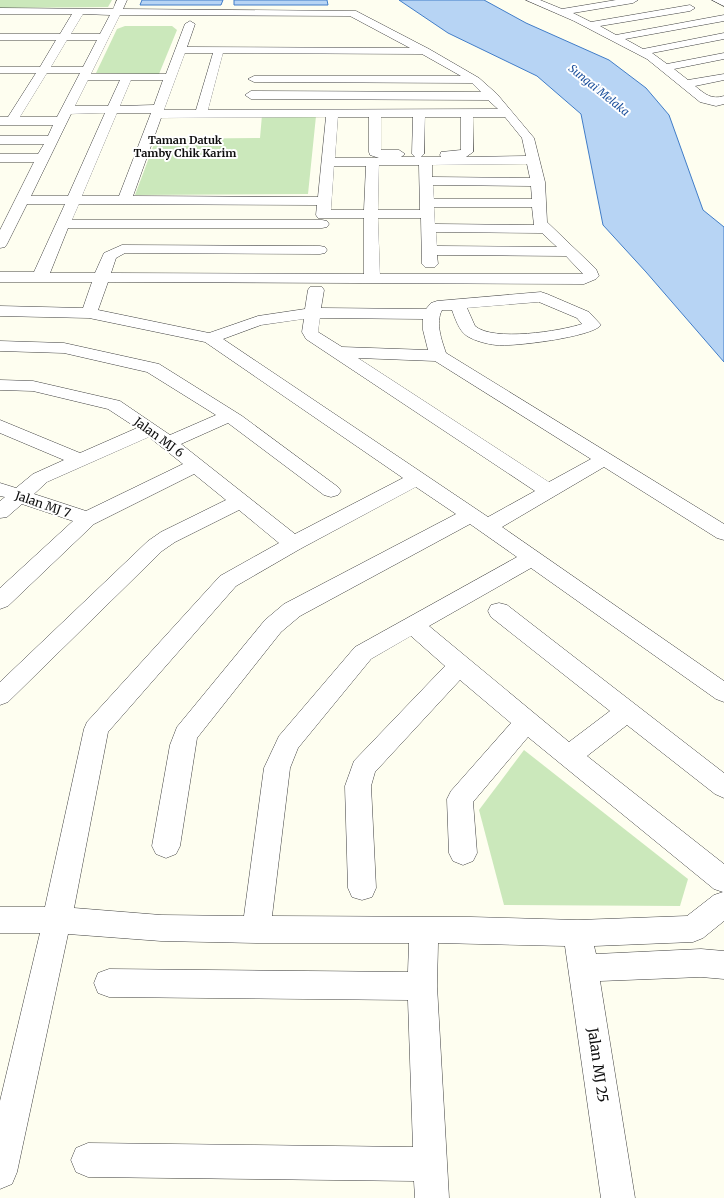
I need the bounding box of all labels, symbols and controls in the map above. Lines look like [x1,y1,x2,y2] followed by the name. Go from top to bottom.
[566,61,632,119] water label: Sungai Melaka
[134,133,236,160] district label: Taman Datuk Tamby Chik Karim
[130,413,187,460] street label: Jalan MJ 6
[12,487,73,521] street label: Jalan MJ 7
[584,1026,612,1103] street label: Jalan MJ 25

